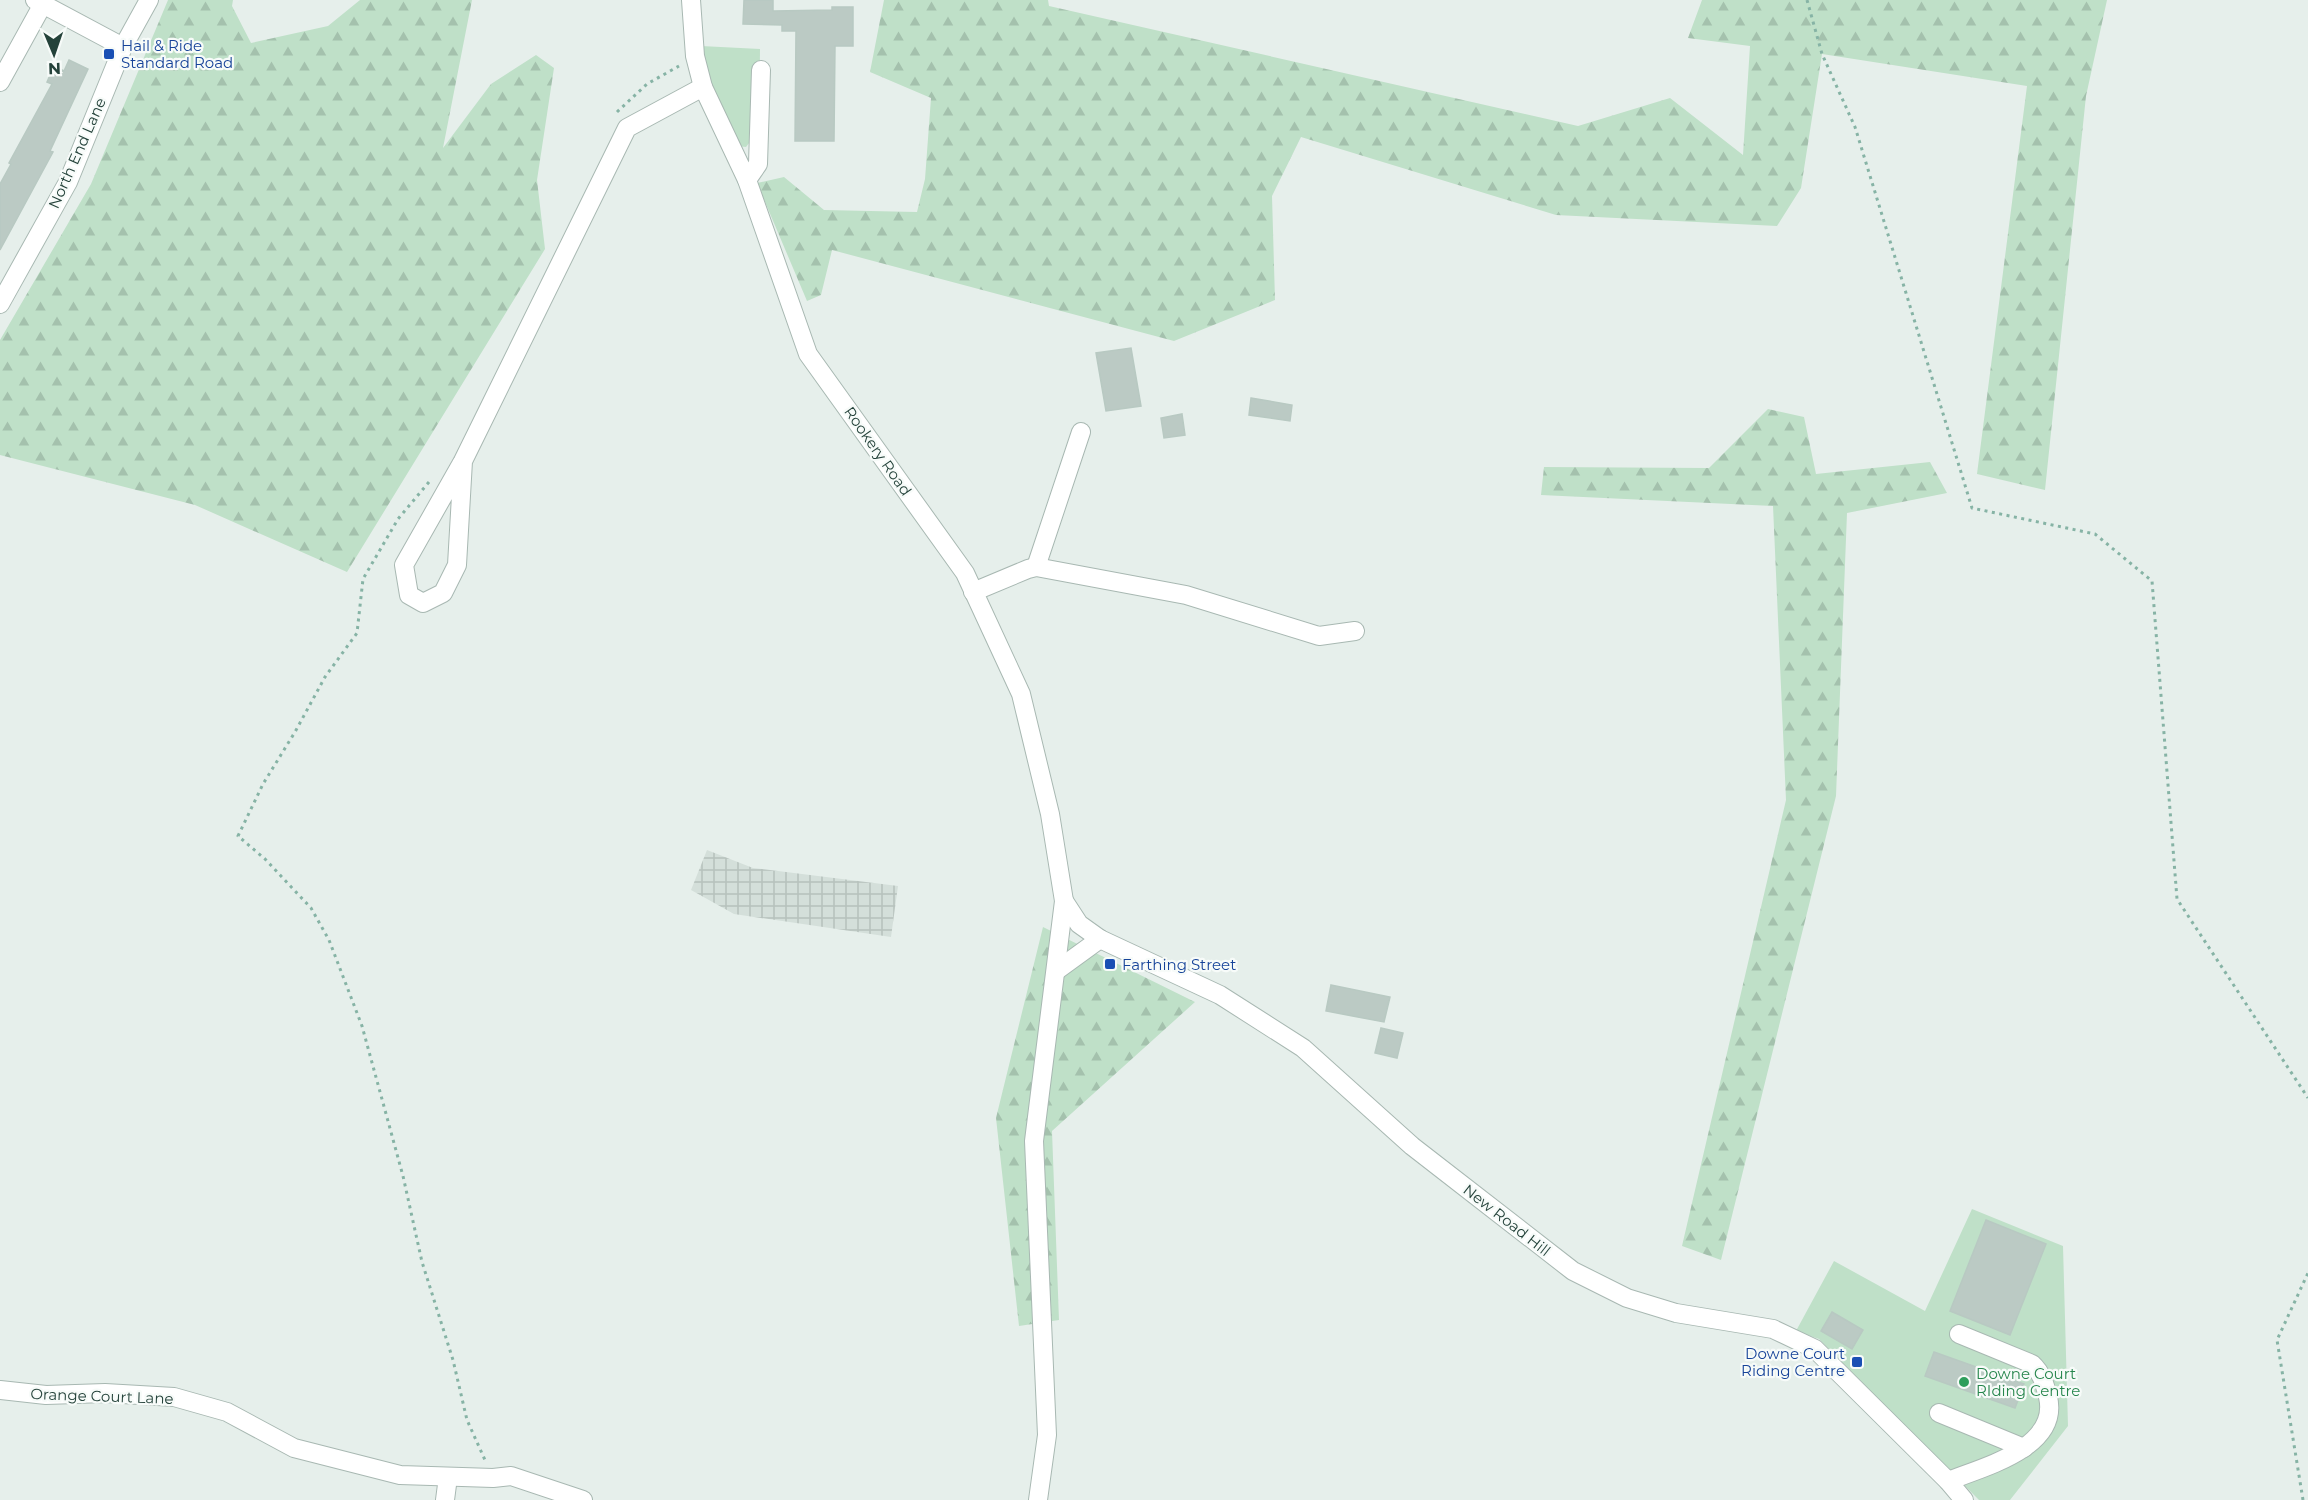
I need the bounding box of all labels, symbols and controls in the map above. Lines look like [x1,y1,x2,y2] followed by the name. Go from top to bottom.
[24,24,84,84] north arrow
[121,36,233,72] place label: Hail & Ride Standard Road
[102,47,116,61] marker: Hail & Ride Standard Road
[48,59,61,78] text: N
[44,95,110,211] street label: North End Lane
[840,403,916,499] street label: Rookery Road
[1122,955,1236,974] place label: Farthing Street
[1103,957,1117,971] marker: Farthing Street
[1460,1180,1554,1260] street label: New Road Hill
[1741,1344,1845,1380] place label: Downe Court Riding Centre
[1850,1355,1864,1369] marker: Downe Court Riding Centre
[1976,1364,2080,1400] place label: Downe Court RIding Centre
[1957,1375,1971,1389] marker: Downe Court RIding Centre
[30,1384,174,1408] street label: Orange Court Lane

